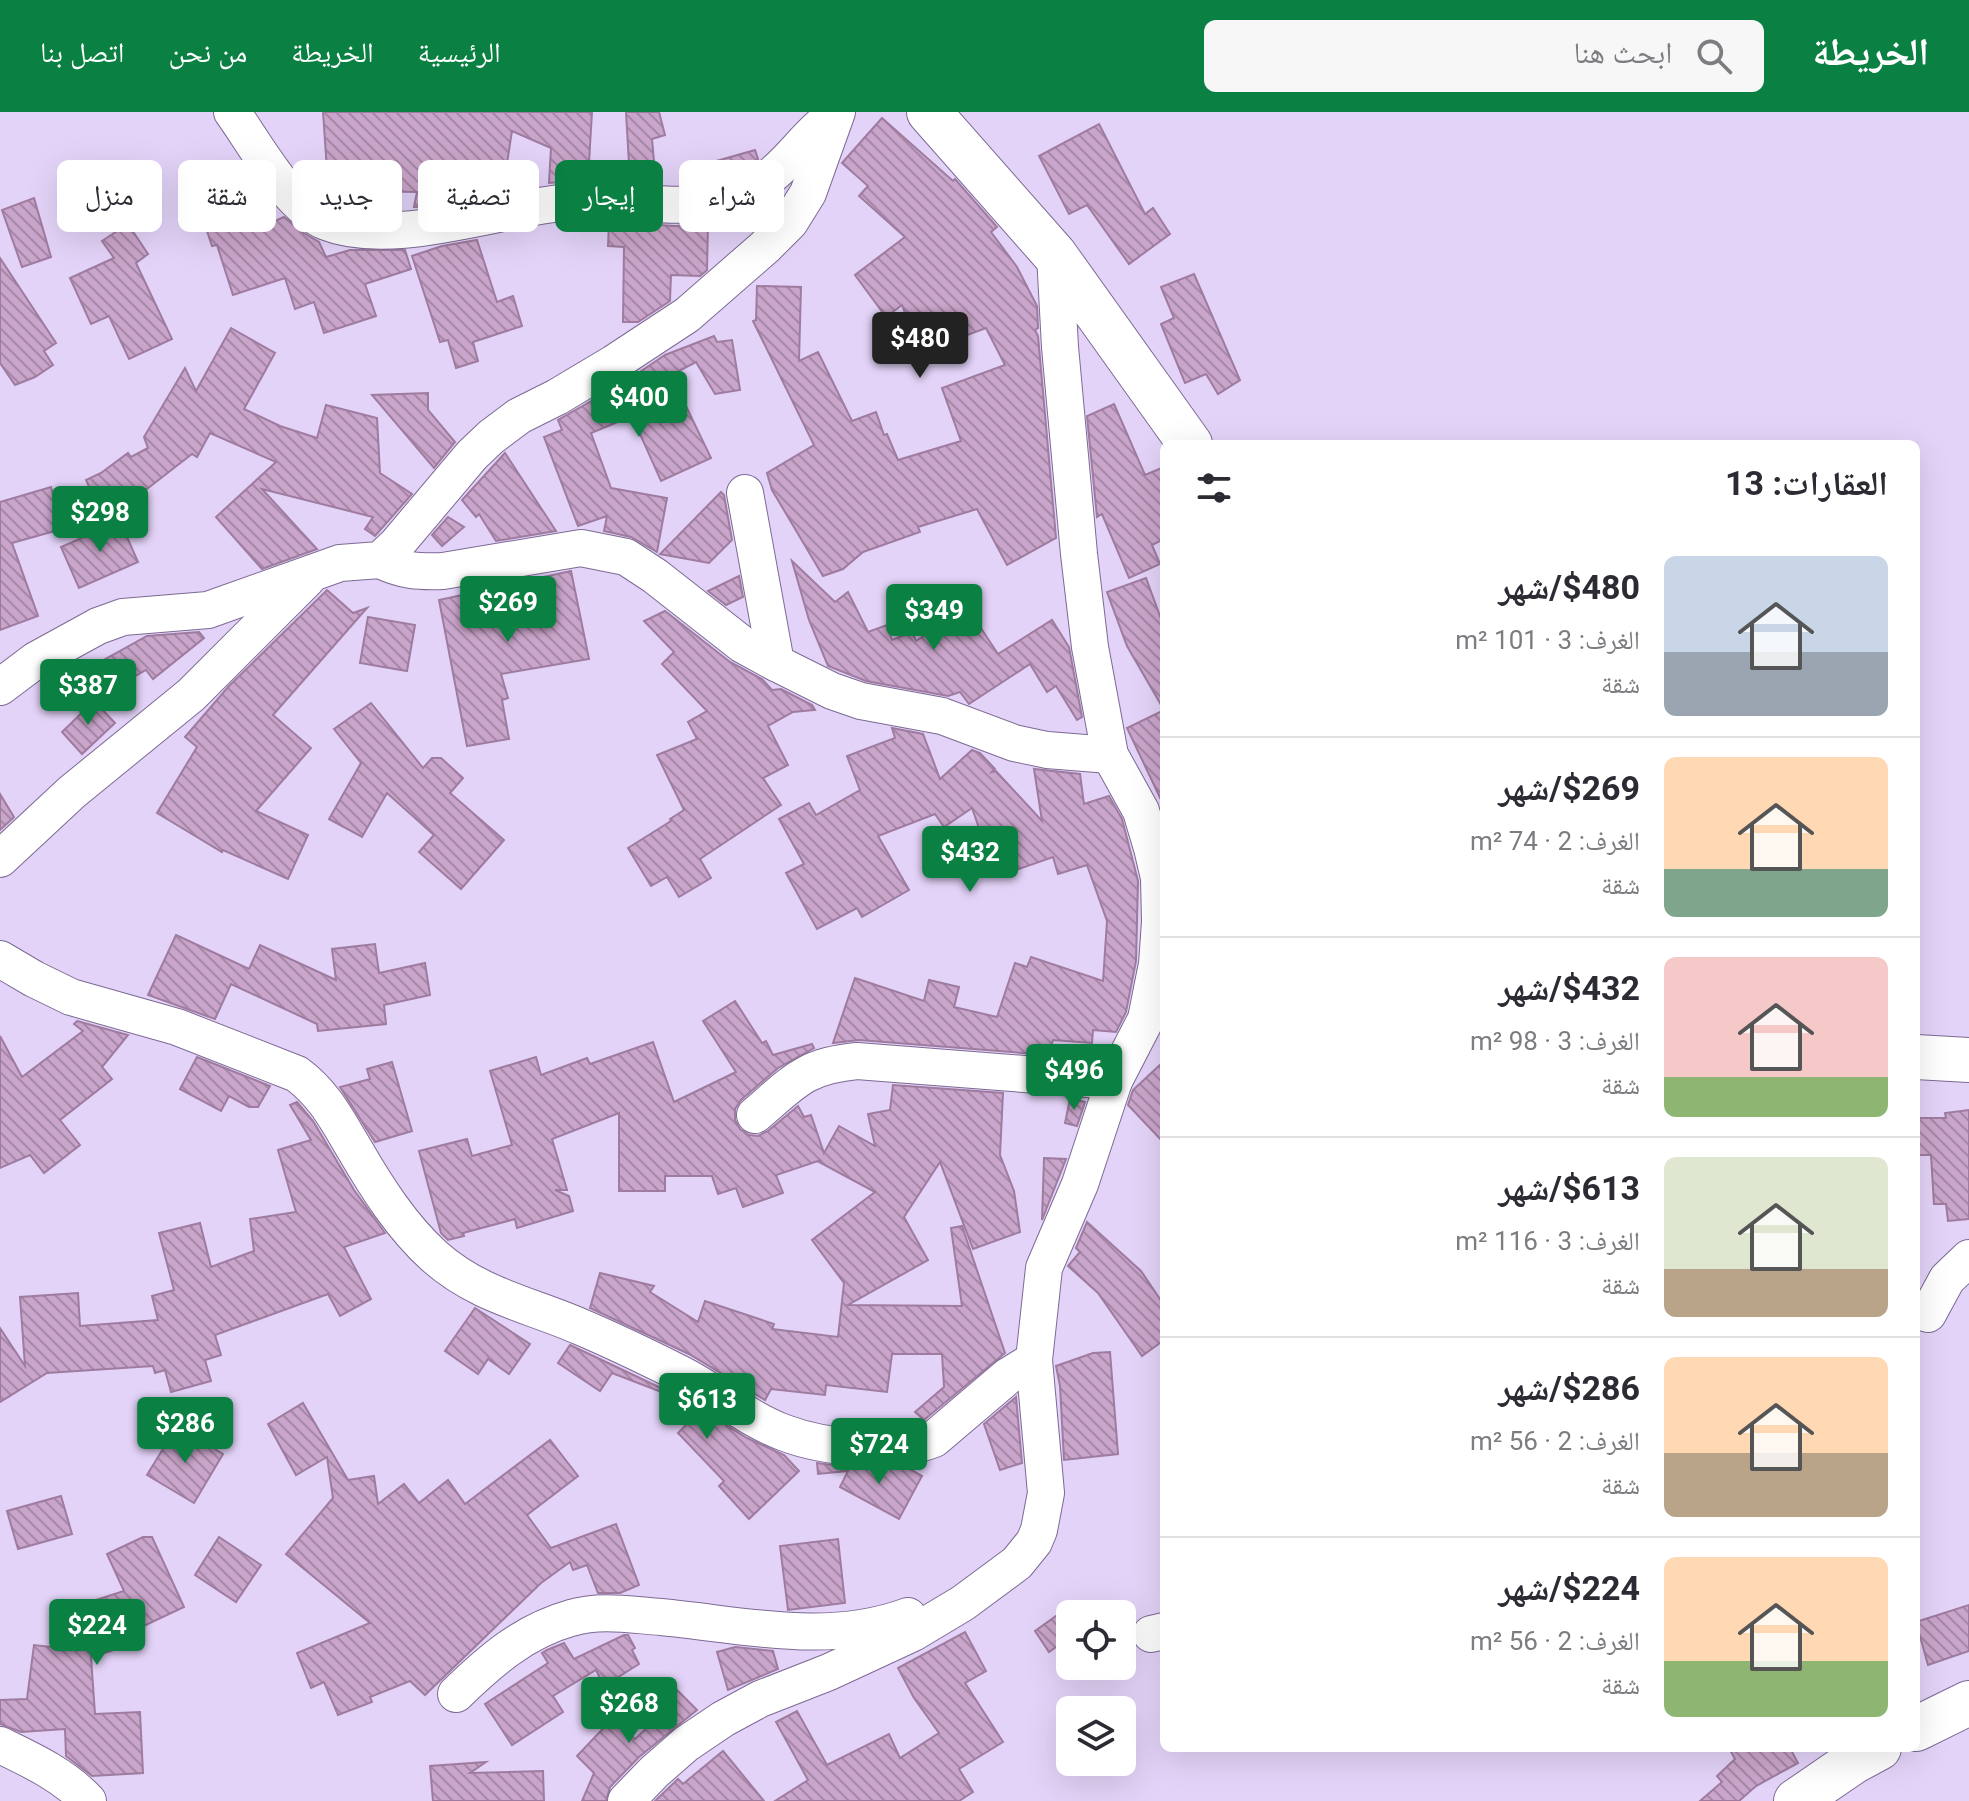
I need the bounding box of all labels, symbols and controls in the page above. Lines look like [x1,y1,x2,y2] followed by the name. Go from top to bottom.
[1204,20,1764,92] search box
[1812,30,1929,74] text: الخريطة
[1692,34,1736,78] icon: search
[1573,35,1672,70] text: ابحث هنا
[40,36,125,69] text: اتصل بنا
[169,36,247,69] text: من نحن
[291,36,374,69] text: الخريطة
[418,36,501,69] text: الرئيسية
[57,160,162,232] chip: منزل
[178,160,276,232] chip: شقة
[292,160,402,232] chip: جديد
[418,160,539,232] chip: تصفية
[555,160,663,232] chip: إيجار
[679,160,784,232] chip: شراء
[873,312,967,380] pin: $480
[890,323,950,353] text: $480
[592,371,686,439] pin: $400
[609,382,669,412] text: $400
[1725,463,1888,503] text: العقارات: 13
[1192,466,1236,510] icon: filters
[53,486,147,554] pin: $298
[70,497,130,527] text: $298
[1499,567,1640,607] text: $480/شهر
[461,576,555,644] pin: $269
[887,584,981,652] pin: $349
[478,587,538,617] text: $269
[1728,588,1824,684] icon: home
[904,595,964,625] text: $349
[1455,625,1640,655] text: الغرف: 3 · 101 m²
[41,659,135,727] pin: $387
[1601,669,1640,699] text: شقة
[58,670,118,700] text: $387
[1499,768,1640,808] text: $269/شهر
[1728,789,1824,885] icon: home
[923,826,1017,894] pin: $432
[1470,826,1640,856] text: الغرف: 2 · 74 m²
[940,837,1000,867] text: $432
[1601,870,1640,900] text: شقة
[1499,968,1640,1008] text: $432/شهر
[1728,989,1824,1085] icon: home
[1470,1026,1640,1056] text: الغرف: 3 · 98 m²
[1027,1044,1121,1112] pin: $496
[1044,1055,1104,1085] text: $496
[1601,1070,1640,1100] text: شقة
[1499,1168,1640,1208] text: $613/شهر
[1728,1189,1824,1285] icon: home
[1455,1226,1640,1256] text: الغرف: 3 · 116 m²
[1601,1270,1640,1300] text: شقة
[1499,1368,1640,1408] text: $286/شهر
[660,1373,754,1441] pin: $613
[677,1384,737,1414] text: $613
[1728,1389,1824,1485] icon: home
[138,1397,232,1465] pin: $286
[155,1408,215,1438] text: $286
[832,1418,926,1486] pin: $724
[1470,1426,1640,1456] text: الغرف: 2 · 56 m²
[849,1429,909,1459] text: $724
[1601,1470,1640,1500] text: شقة
[1499,1568,1640,1608] text: $224/شهر
[1728,1589,1824,1685] icon: home
[50,1599,144,1667] pin: $224
[1056,1600,1136,1776] map controls
[1056,1600,1136,1680] button: locate
[67,1610,127,1640] text: $224
[1470,1626,1640,1656] text: الغرف: 2 · 56 m²
[1601,1670,1640,1700] text: شقة
[582,1677,676,1745] pin: $268
[599,1688,659,1718] text: $268
[1056,1696,1136,1776] button: layers

